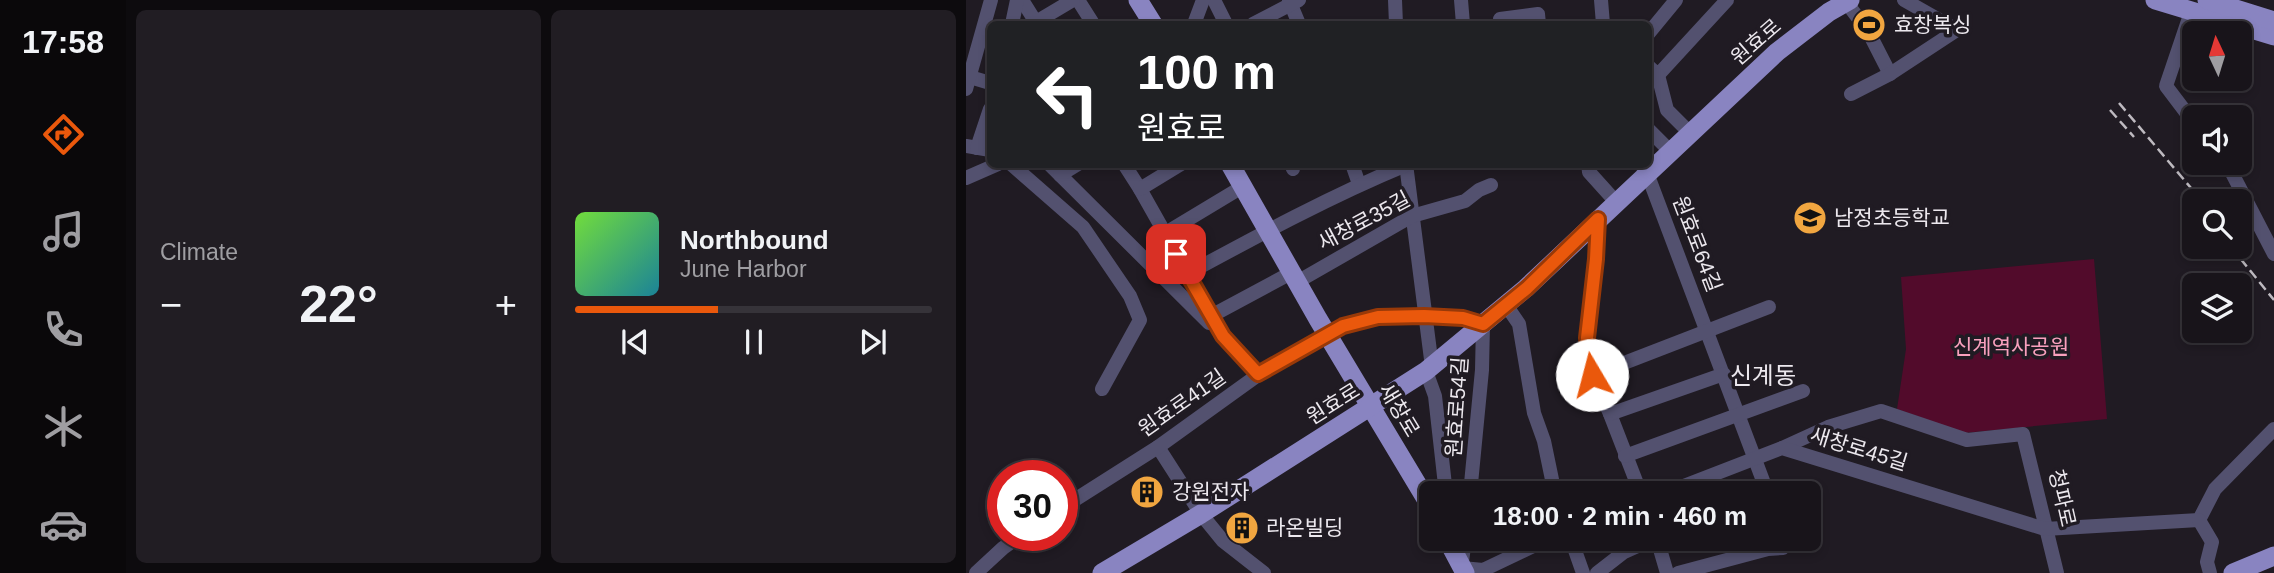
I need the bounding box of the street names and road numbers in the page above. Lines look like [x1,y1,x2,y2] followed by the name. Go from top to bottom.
[1726,14,1785,69] street label: 원효로
[1314,187,1414,254] street label: 새창로35길
[1669,193,1726,295] street label: 원효로64길
[1442,356,1471,458] street label: 원효로54길
[1134,364,1230,441] street label: 원효로41길
[1302,378,1363,429] street label: 원효로
[1375,379,1424,441] street label: 새창로
[1808,423,1911,474] street label: 새창로45길
[2045,467,2080,529] street label: 청파로

